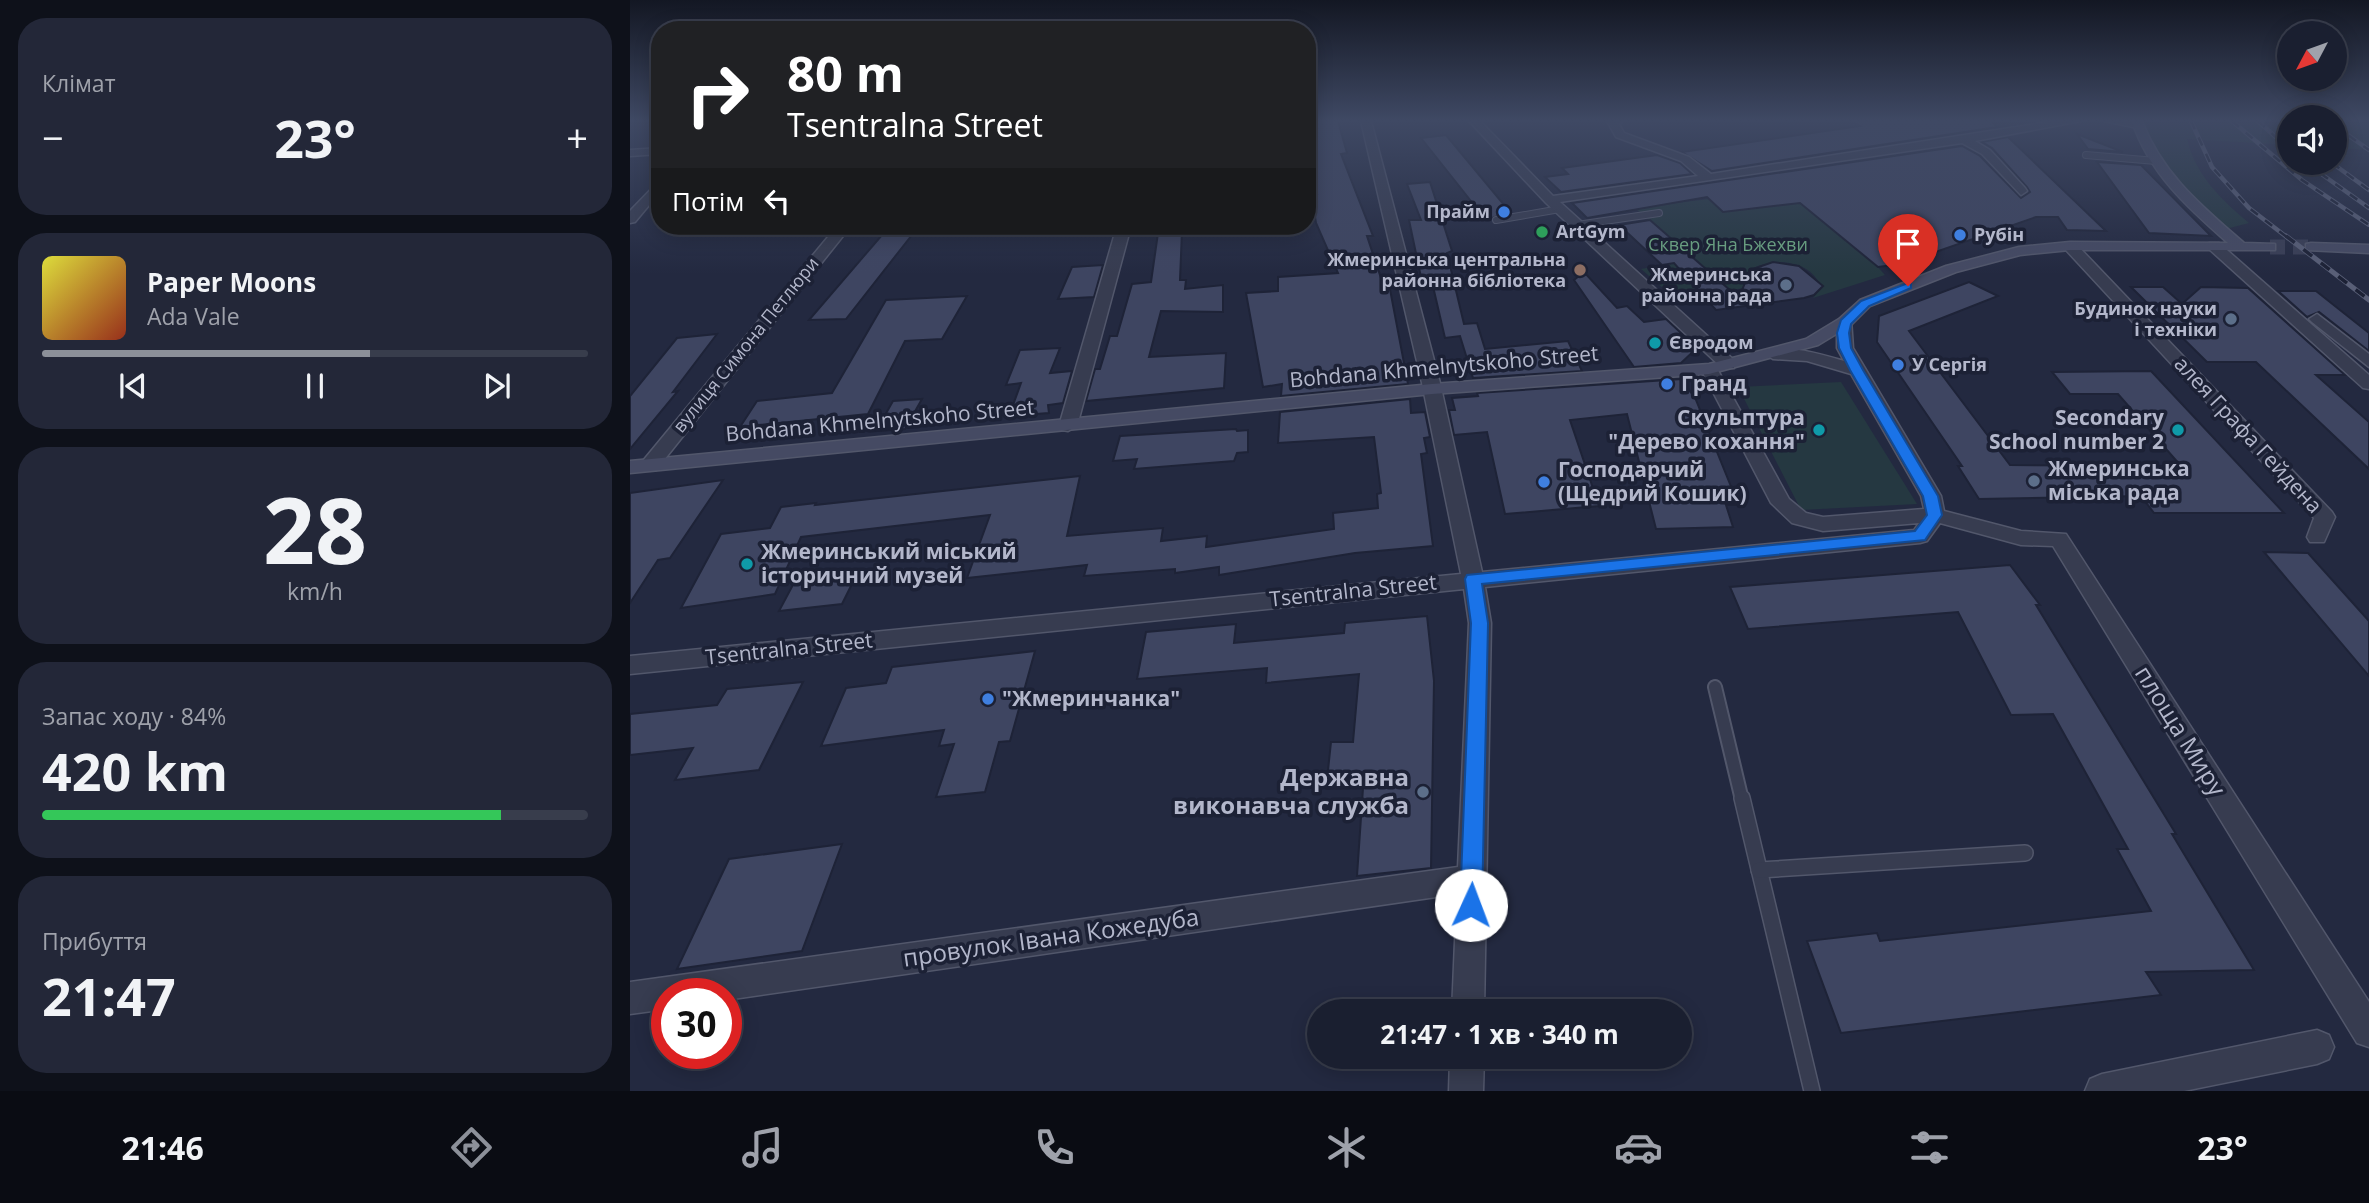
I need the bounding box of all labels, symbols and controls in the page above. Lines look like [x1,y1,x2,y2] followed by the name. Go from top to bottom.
[2277,21,2347,91] north arrow
[2277,21,2347,175] map controls
[787,40,904,106] text: 80 m
[672,49,763,140] icon: right
[42,67,115,99] text: Клімат
[274,102,356,173] text: 23°
[787,103,1043,146] text: Tsentralna Street
[2277,105,2347,175] button: sound
[42,111,64,163] text: −
[566,111,588,163] text: +
[758,182,796,220] icon: left
[672,183,744,219] text: Потім
[1426,199,1490,223] place label: Прайм
[1496,204,1512,220] marker: Прайм
[1878,214,1938,286] pin
[1556,219,1625,243] place label: ArtGym
[1974,222,2024,246] place label: Рубін
[1534,224,1550,240] marker: ArtGym
[1889,225,1927,263] icon: arrive
[1952,227,1968,243] marker: Рубін
[1648,232,1808,256] park label: Сквер Яна Бжехви
[1327,247,1566,292] place label: Жмеринська центральна районна бібліотека
[667,252,824,437] street label: вулиця Симона Петлюри
[1572,262,1588,278] marker: Жмеринська центральна районна бібліотека
[1641,262,1772,307] place label: Жмеринська районна рада
[147,264,316,300] text: Paper Moons
[1778,277,1794,293] marker: Жмеринська районна рада
[2074,296,2217,341] place label: Будинок науки і техніки
[147,300,240,332] text: Ada Vale
[2223,311,2239,327] marker: Будинок науки і техніки
[1669,330,1753,354] place label: Євродом
[1647,335,1663,351] marker: Євродом
[1288,339,1600,393] street label: Bohdana Khmelnytskoho Street
[2169,350,2329,519] street label: алея Графа Гейдена
[1912,352,1987,376] place label: У Сергія
[1890,357,1906,373] marker: У Сергія
[114,367,152,405] icon: previous
[296,367,334,405] icon: pause
[478,367,516,405] icon: next
[1681,369,1747,397] place label: Гранд
[1659,376,1675,392] marker: Гранд
[724,393,1036,447] street label: Bohdana Khmelnytskoho Street
[1608,403,1805,455] place label: Скульптура "Дерево кохання"
[1989,403,2164,455] place label: Secondary School number 2
[1811,422,1827,438] marker: Скульптура "Дерево кохання"
[2170,422,2186,438] marker: Secondary School number 2
[2048,454,2190,506] place label: Жмеринська міська рада
[1558,455,1747,507] place label: Господарчий (Щедрий Кошик)
[263,467,367,591] text: 28
[2026,473,2042,489] marker: Жмеринська міська рада
[1536,474,1552,490] marker: Господарчий (Щедрий Кошик)
[761,537,1017,589] place label: Жмеринський міський історичний музей
[739,556,755,572] marker: Жмеринський міський історичний музей
[1268,567,1438,613] street label: Tsentralna Street
[287,575,343,607] text: km/h
[704,625,874,671] street label: Tsentralna Street
[2128,659,2235,802] street label: площа Миру
[1002,684,1180,712] place label: "Жмеринчанка"
[980,691,996,707] marker: "Жмеринчанка"
[42,700,226,732] text: Запас ходу · 84%
[42,735,228,806] text: 420 km
[1173,760,1409,821] place label: Державна виконавча служба
[1415,784,1431,800] marker: Державна виконавча служба
[1434,868,1508,942] position arrow
[901,899,1201,974] street label: провулок Івана Кожедуба
[42,925,147,957] text: Прибуття
[42,960,176,1031] text: 21:47
[651,978,742,1069] speed limit sign: 30
[1380,1016,1619,1052] text: 21:47 · 1 хв · 340 m
[447,1123,496,1172] icon: directions
[738,1123,787,1172] icon: music
[1030,1123,1079,1172] icon: phone
[1322,1123,1371,1172] icon: climate
[1614,1123,1663,1172] icon: car
[1905,1123,1954,1172] icon: filters
[121,1126,204,1169] text: 21:46
[2197,1126,2248,1169] text: 23°

